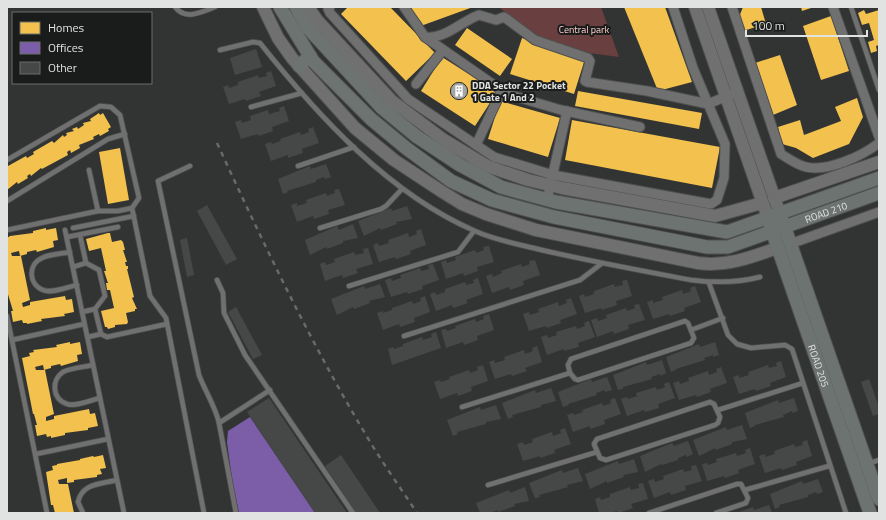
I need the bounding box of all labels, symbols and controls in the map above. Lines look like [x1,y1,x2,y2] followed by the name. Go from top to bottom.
[12,12,152,84] legend
[746,12,867,38] scale bar
[752,16,785,35] text: 100 m
[48,18,84,37] text: Homes
[559,22,610,37] park label: Central park
[48,38,84,57] text: Offices
[48,58,77,77] text: Other
[472,78,566,105] place label: DDA Sector 22 Pocket 1 Gate 1 And 2
[449,81,469,101] building icon: DDA Sector 22 Pocket 1 Gate 1 And 2
[803,198,850,227] street label: ROAD 210
[804,342,833,389] street label: ROAD 205

